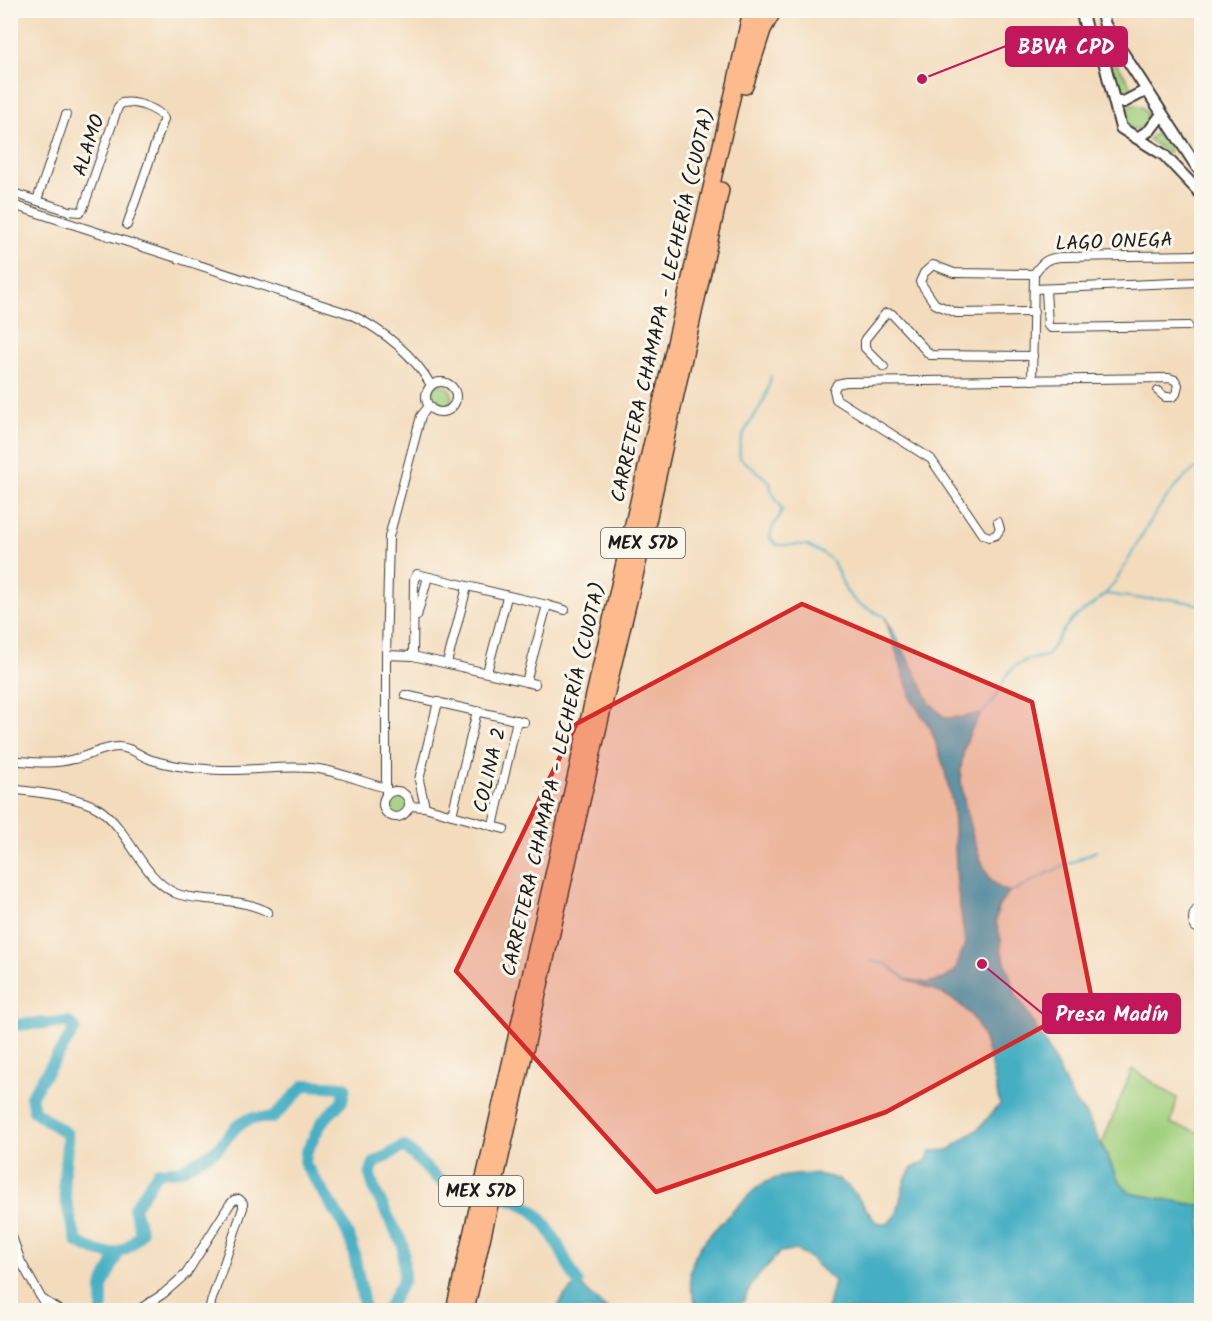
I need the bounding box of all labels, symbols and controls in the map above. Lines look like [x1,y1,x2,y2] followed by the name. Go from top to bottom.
[1006,27,1127,66] callout: BBVA CPD
[1017,32,1115,65] text: BBVA CPD
[603,105,725,506] street label: CARRETERA CHAMAPA - LECHERÍA (CUOTA)
[65,111,115,181] street label: ALAMO
[1055,225,1173,261] street label: LAGO ONEGA
[601,528,685,558] road number: MEX 57D
[494,579,616,980] street label: CARRETERA CHAMAPA - LECHERÍA (CUOTA)
[466,725,516,816] street label: COLINA 2
[1043,994,1180,1033] callout: Presa Madín
[1056,999,1168,1032] text: Presa Madín
[439,1176,523,1206] road number: MEX 57D

